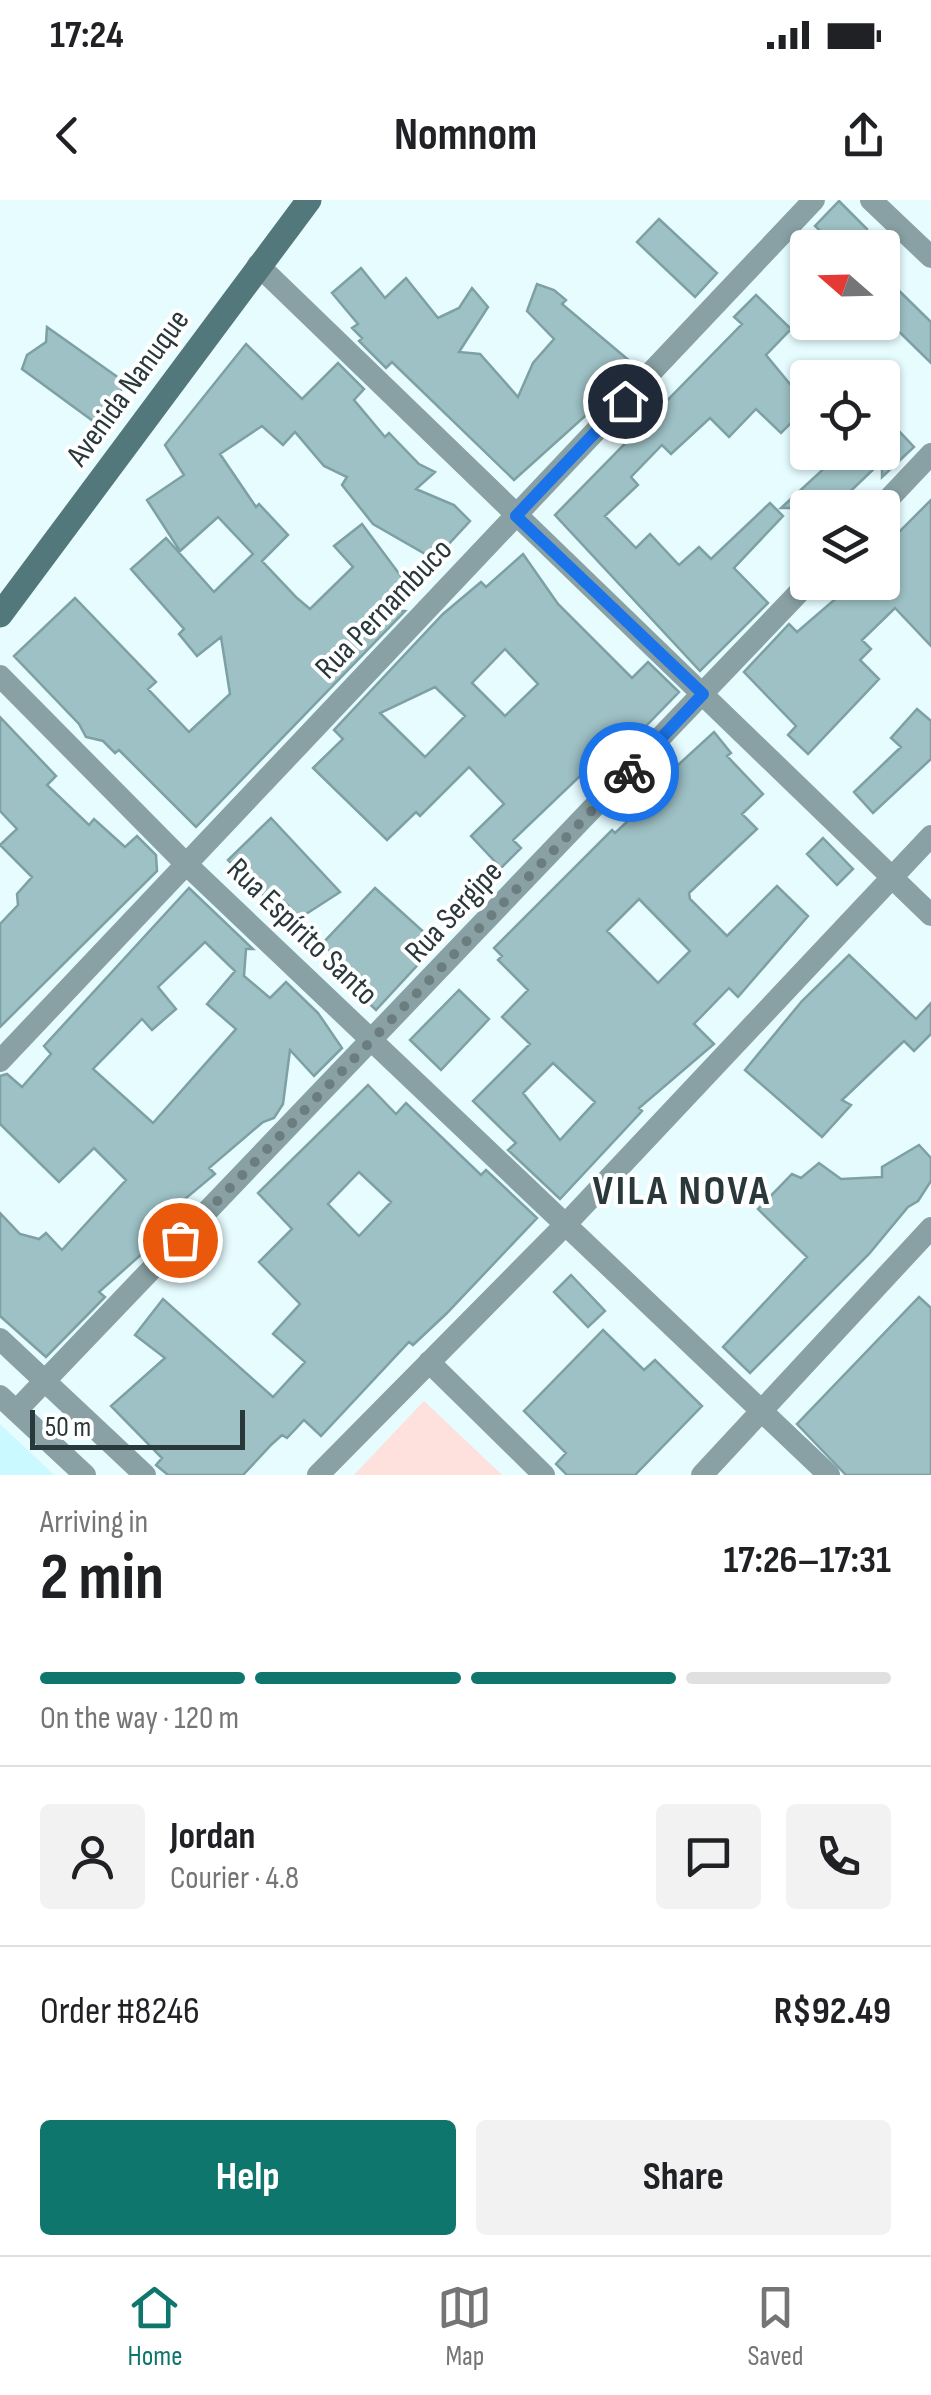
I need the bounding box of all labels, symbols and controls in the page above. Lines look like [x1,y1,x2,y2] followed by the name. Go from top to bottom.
[50,13,124,58] text: 17:24
[40,108,95,163] icon: back
[394,108,537,163] text: Nomnom
[836,108,891,163] icon: share
[790,230,900,340] north arrow
[790,230,900,600] map controls
[58,302,198,475] street label: Avenida Nanuque
[583,359,668,444] pin
[790,360,900,470] button: locate
[598,374,653,429] icon: home
[790,490,900,600] button: layers
[307,531,461,687] street label: Rua Pernambuco
[579,722,679,822] courier
[602,745,657,800] icon: bike
[218,850,386,1014] street label: Rua Espírito Santo
[397,853,511,971] street label: Rua Sergipe
[593,1166,771,1217] district label: VILA NOVA
[138,1198,223,1283] pin
[153,1213,208,1268] icon: bag
[30,1405,245,1450] scale bar
[45,1411,91,1444] text: 50 m
[40,1503,148,1542] text: Arriving in
[723,1538,891,1583] text: 17:26–17:31
[40,1540,164,1618] text: 2 min
[40,1699,239,1738] text: On the way · 120 m
[40,1804,145,1909] button: person
[656,1804,761,1909] button: chat
[786,1804,891,1909] button: phone
[170,1814,255,1859] text: Jordan
[170,1859,299,1898] text: Courier · 4.8
[40,1989,200,2034] text: Order #8246
[774,1989,891,2034] text: R$92.49
[40,2120,456,2235] button: Help
[476,2120,891,2235] button: Share
[127,2280,183,2373] tab: Home
[437,2280,492,2373] tab: Map
[747,2280,804,2373] tab: Saved

